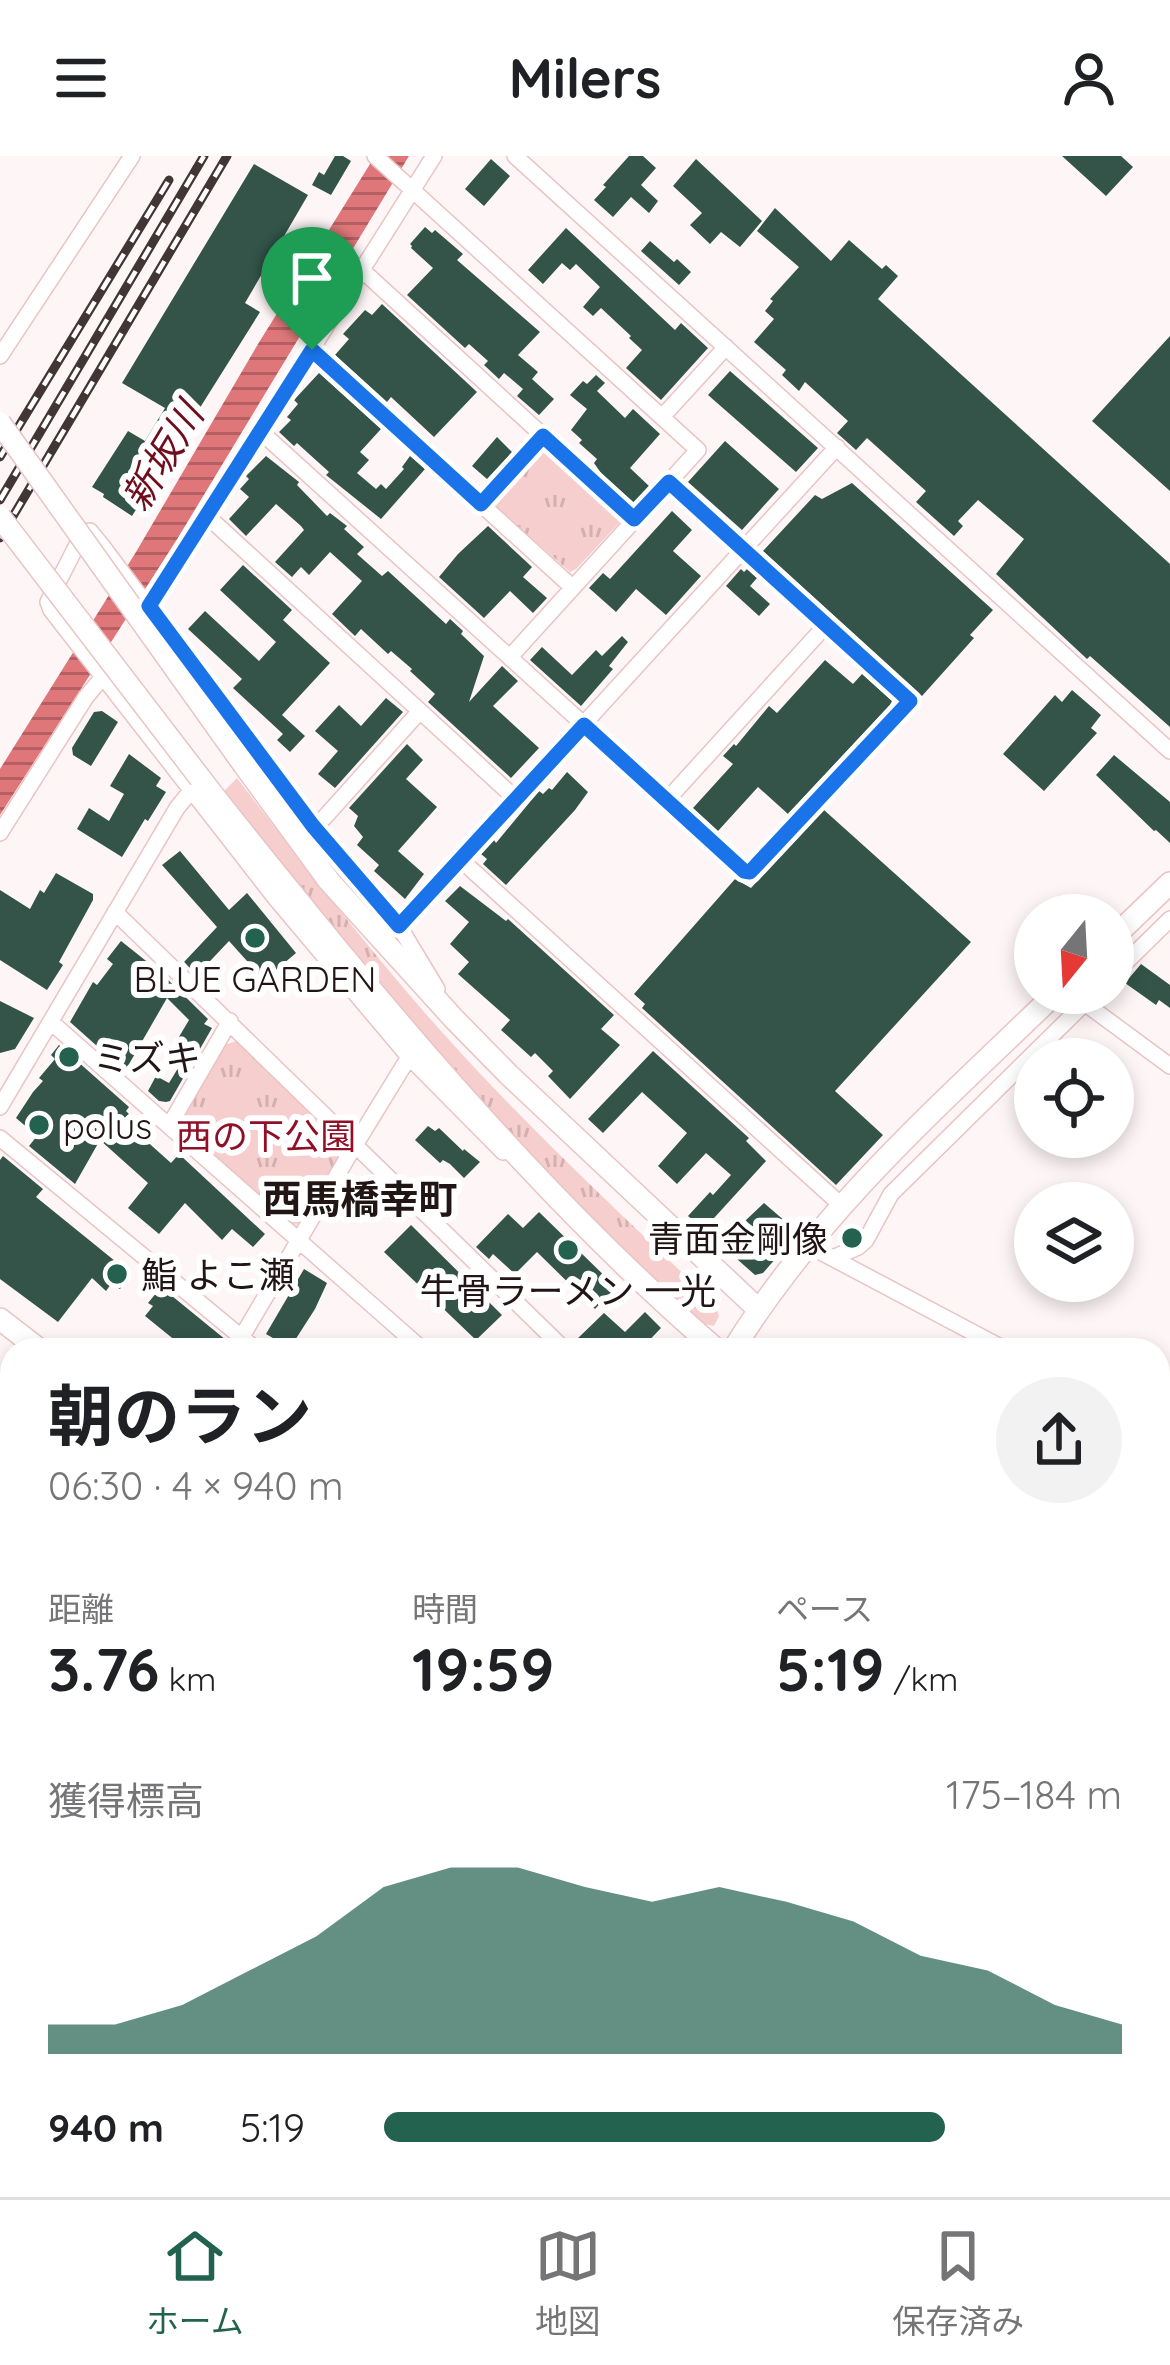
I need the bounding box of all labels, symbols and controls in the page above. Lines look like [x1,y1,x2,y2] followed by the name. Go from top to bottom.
[509,44,661,112] text: Milers
[48,45,114,111] icon: menu
[1056,45,1122,111] icon: person
[261,227,363,350] pin
[279,245,345,311] icon: arrive
[111,390,215,519] water label: 新坂川
[1014,894,1134,1014] north arrow
[1014,894,1134,1302] map controls
[242,925,268,951] marker: BLUE GARDEN
[134,956,376,1001] place label: BLUE GARDEN
[93,1035,201,1080] place label: ミズキ
[1014,1038,1134,1158] button: locate
[56,1044,82,1070] marker: ミズキ
[63,1103,152,1148] place label: polus
[26,1112,52,1138] marker: polus
[176,1113,356,1158] park label: 西の下公園
[262,1174,458,1223] district label: 西馬橋幸町
[1014,1182,1134,1302] button: layers
[648,1216,828,1261] place label: 青面金剛像
[839,1225,865,1251] marker: 青面金剛像
[555,1237,581,1263] marker: 牛骨ラーメン 一光
[141,1252,295,1297] place label: 鮨 よこ瀬
[104,1261,130,1287] marker: 鮨 よこ瀬
[420,1268,716,1313] place label: 牛骨ラーメン 一光
[48,1374,312,1457] text: 朝のラン
[996,1377,1122,1503] button: share
[48,1461,344,1510] text: 06:30 · 4 × 940 m
[48,1588,114,1629] text: 距離
[412,1588,478,1629] text: 時間
[776,1588,873,1629] text: ペース
[48,1631,159,1706] text: 3.76
[412,1631,554,1706] text: 19:59
[776,1631,884,1706] text: 5:19
[159,1658,216,1699] text: km
[884,1658,958,1699] text: /km
[946,1770,1122,1819] text: 175–184 m
[48,1776,204,1825] text: 獲得標高
[48,2103,164,2152] text: 940 m
[240,2103,305,2152] text: 5:19
[146,2223,244,2343] tab: ホーム
[535,2223,601,2343] tab: 地図
[892,2223,1024,2343] tab: 保存済み

